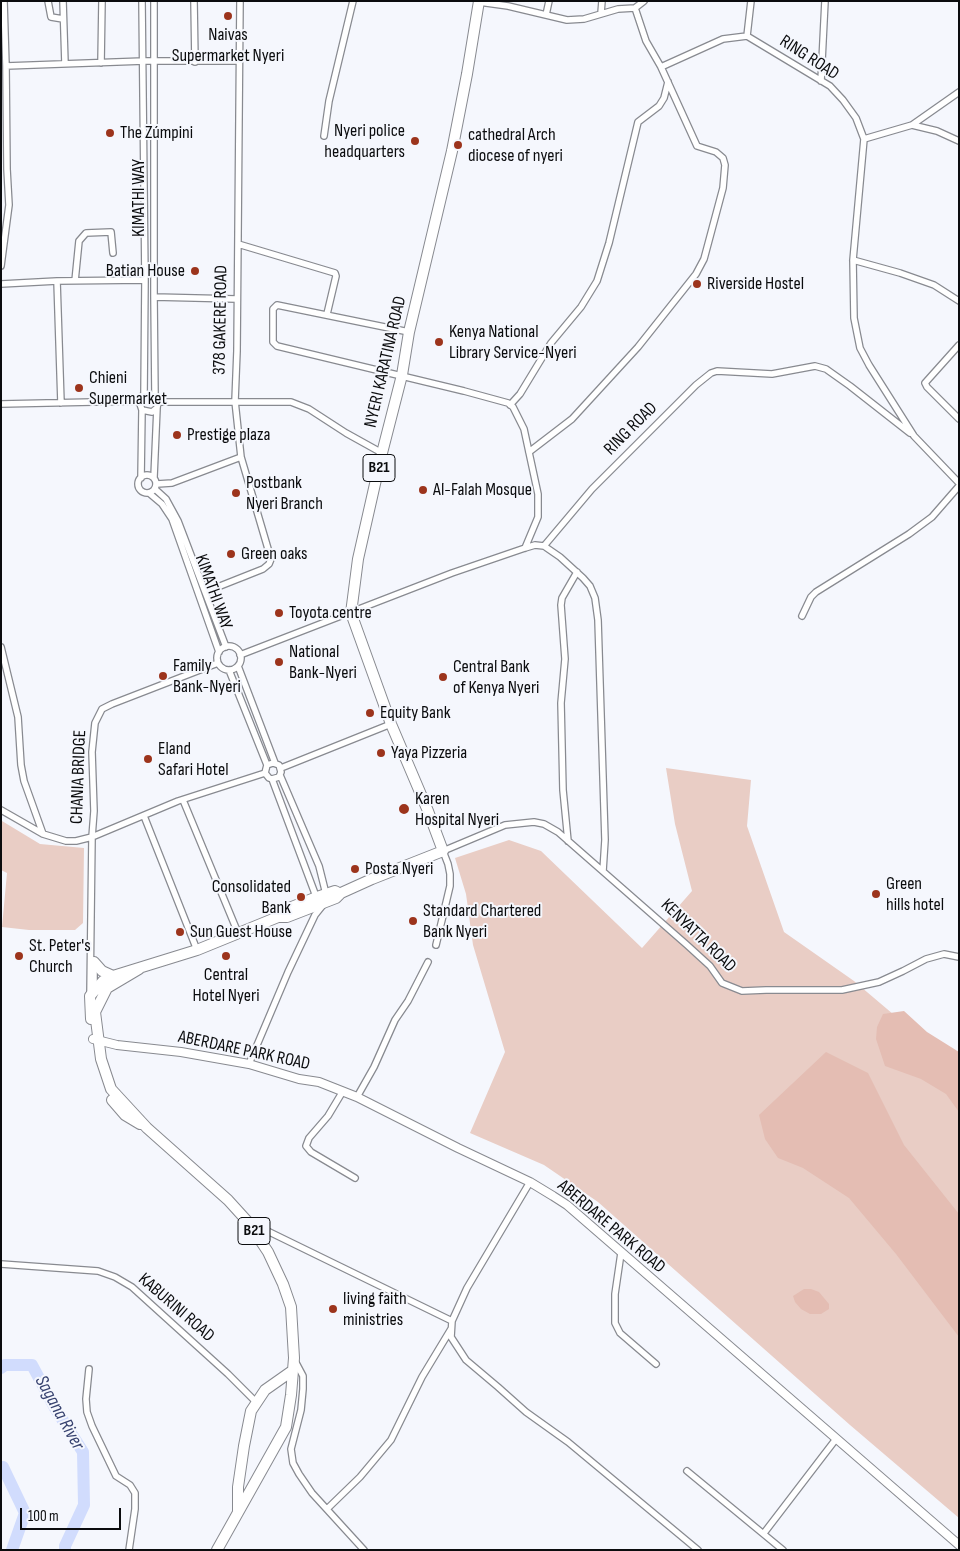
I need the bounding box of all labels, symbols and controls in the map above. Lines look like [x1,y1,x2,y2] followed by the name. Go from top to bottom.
[222,10,234,22] marker: Naivas Supermarket Nyeri
[172,24,284,66] place label: Naivas Supermarket Nyeri
[775,31,843,85] street label: RING ROAD
[324,120,405,162] place label: Nyeri police headquarters
[120,122,193,144] place label: The Zúmpini
[468,124,563,166] place label: cathedral Arch diocese of nyeri
[104,127,116,139] marker: The Zúmpini
[409,135,421,147] marker: Nyeri police headquarters
[452,139,464,151] marker: cathedral Arch diocese of nyeri
[128,159,150,237] street label: KIMATHI WAY
[106,260,185,282] place label: Batian House
[189,265,201,277] marker: Batian House
[209,265,233,375] street label: 378 GAKERE ROAD
[707,273,804,295] place label: Riverside Hostel
[691,278,703,290] marker: Riverside Hostel
[360,294,412,430] street label: NYERI KARATINA ROAD
[449,321,577,364] place label: Kenya National Library Service-Nyeri
[433,336,445,348] marker: Kenya National Library Service-Nyeri
[89,367,167,409] place label: Chieni Supermarket
[73,382,85,394] marker: Chieni Supermarket
[600,398,662,460] street label: RING ROAD
[187,424,270,446] place label: Prestige plaza
[171,429,183,441] marker: Prestige plaza
[363,454,395,482] road number: B21
[246,472,323,514] place label: Postbank Nyeri Branch
[433,479,532,501] place label: Al-Falah Mosque
[417,484,429,496] marker: Al-Falah Mosque
[230,487,242,499] marker: Postbank Nyeri Branch
[241,543,307,565] place label: Green oaks
[225,548,237,560] marker: Green oaks
[190,552,236,632] street label: KIMATHI WAY
[289,602,372,624] place label: Toyota centre
[273,607,285,619] marker: Toyota centre
[289,641,357,684] place label: National Bank-Nyeri
[173,655,241,698] place label: Family Bank-Nyeri
[273,656,285,668] marker: National Bank-Nyeri
[453,656,539,699] place label: Central Bank of Kenya Nyeri
[157,670,169,682] marker: Family Bank-Nyeri
[437,671,449,683] marker: Central Bank of Kenya Nyeri
[380,702,451,724] place label: Equity Bank
[364,707,376,719] marker: Equity Bank
[67,730,91,824] street label: CHANIA BRIDGE
[158,738,228,781] place label: Eland Safari Hotel
[391,742,467,764] place label: Yaya Pizzeria
[375,747,387,759] marker: Yaya Pizzeria
[142,753,154,765] marker: Eland Safari Hotel
[415,788,499,831] place label: Karen Hospital Nyeri
[397,802,411,816] marker: Karen Hospital Nyeri
[365,858,433,880] place label: Posta Nyeri
[349,863,361,875] marker: Posta Nyeri
[886,873,944,916] place label: Green hills hotel
[212,876,291,919] place label: Consolidated Bank
[870,888,882,900] marker: Green hills hotel
[295,891,307,903] marker: Consolidated Bank
[656,895,740,977] street label: KENYATTA ROAD
[423,900,541,942] place label: Standard Chartered Bank Nyeri
[407,915,419,927] marker: Standard Chartered Bank Nyeri
[190,921,292,943] place label: Sun Guest House
[174,926,186,938] marker: Sun Guest House
[29,935,91,978] place label: St. Peter's Church
[13,950,25,962] marker: St. Peter's Church
[220,950,232,962] marker: Central Hotel Nyeri
[192,964,260,1006] place label: Central Hotel Nyeri
[176,1026,312,1076] street label: ABERDARE PARK ROAD
[553,1176,669,1278] street label: ABERDARE PARK ROAD
[238,1218,270,1244] road number: B21
[133,1269,219,1347] street label: KABURINI ROAD
[343,1288,407,1330] place label: living faith ministries
[327,1303,339,1315] marker: living faith ministries
[29,1372,89,1454] water label: Sagana River
[22,1498,124,1530] scale bar
[28,1507,59,1526] text: 100 m

